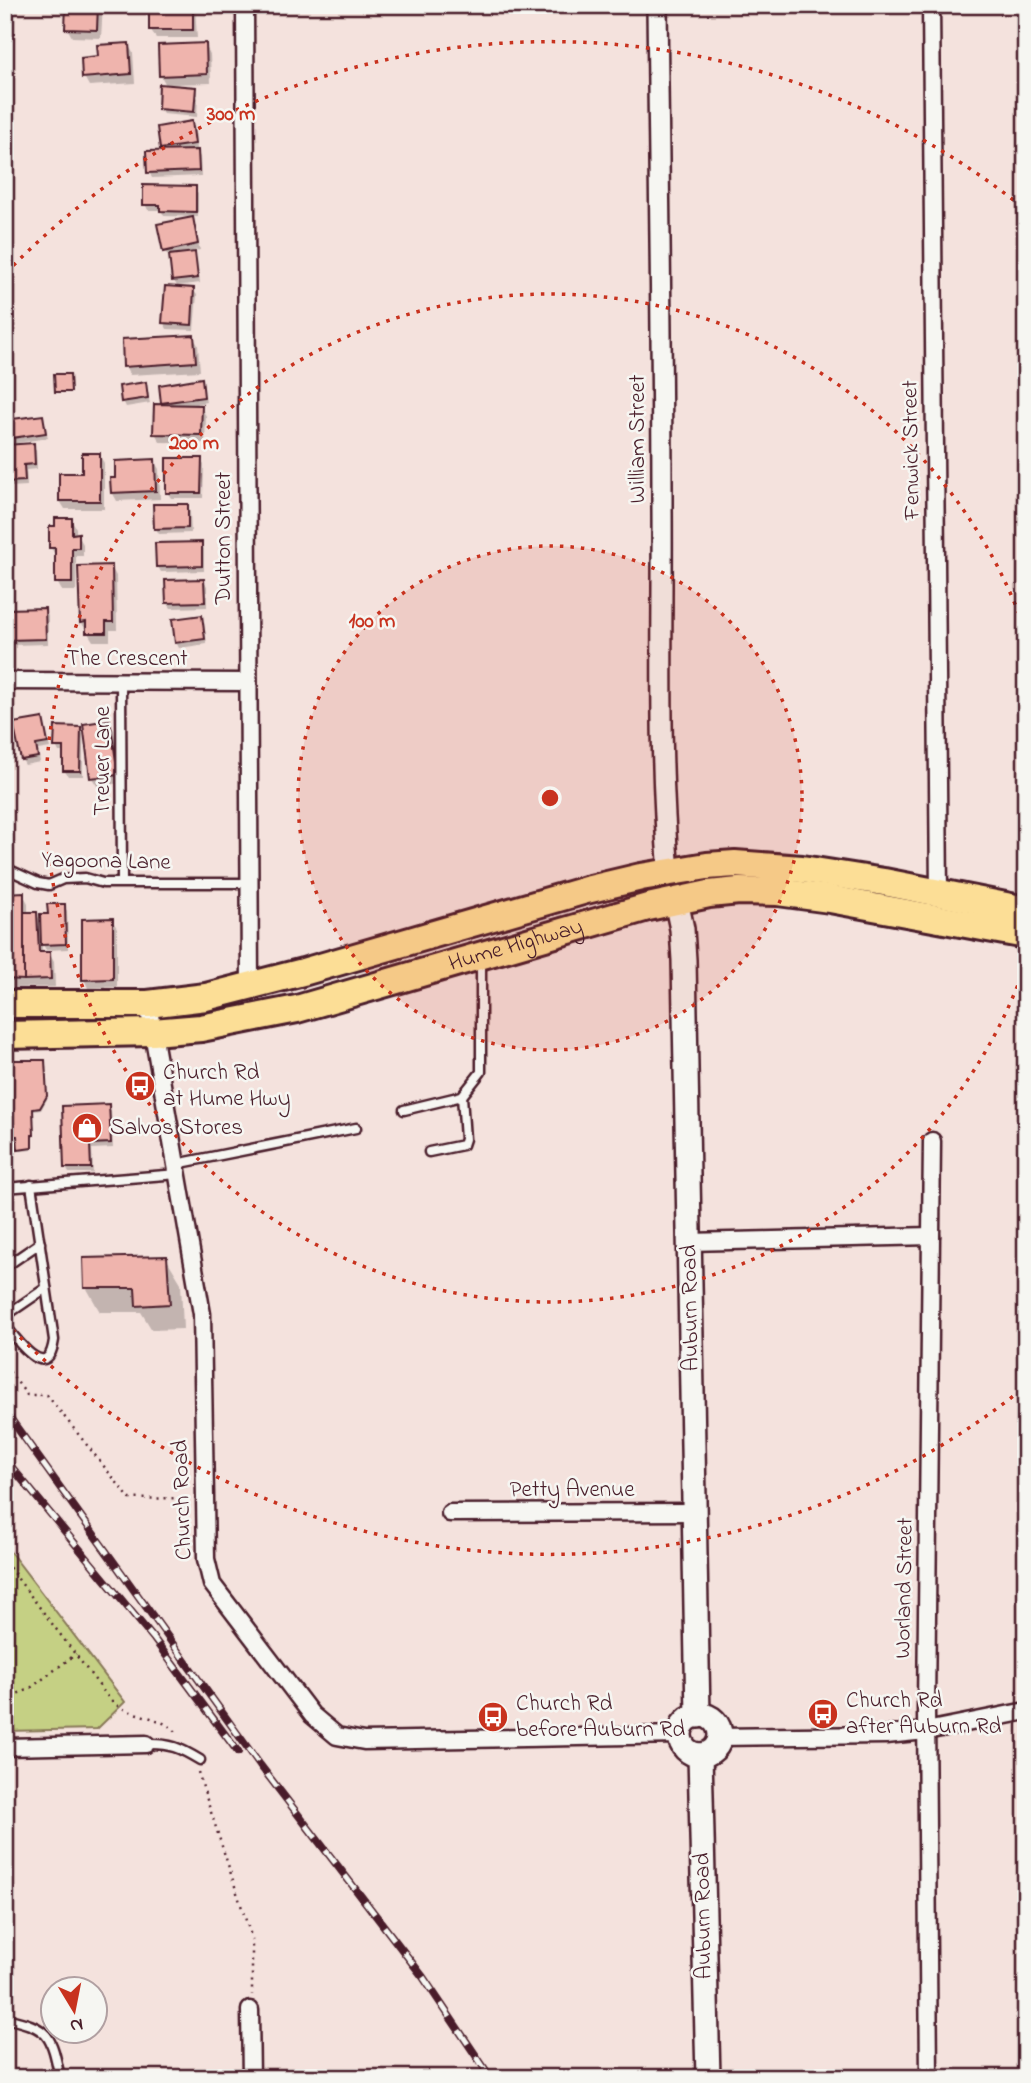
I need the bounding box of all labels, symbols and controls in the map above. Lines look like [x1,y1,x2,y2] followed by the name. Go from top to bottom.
[206,100,255,130] text: 300 m
[622,374,655,503] street label: William Street
[894,380,930,521] street label: Fenwick Street
[168,429,219,459] text: 200 m
[208,472,241,605] street label: Dutton Street
[349,607,395,637] text: 100 m
[66,643,188,676] street label: The Crescent
[87,706,120,816] street label: Treuer Lane
[538,786,562,810] centre of rings
[41,844,172,881] street label: Yagoona Lane
[445,910,588,981] street label: Hume Highway
[163,1057,291,1118] place label: Church Rd at Hume Hwy
[123,1069,157,1103] bus stop icon: Church Rd at Hume Hwy
[70,1111,104,1145] shop icon: Salvos Stores
[110,1112,243,1145] place label: Salvos Stores
[673,1244,709,1372] street label: Auburn Road
[164,1439,202,1561] street label: Church Road
[509,1474,635,1509] street label: Petty Avenue
[887,1517,923,1659] street label: Worland Street
[846,1685,1002,1744] place label: Church Rd after Auburn Rd
[516,1688,685,1747] place label: Church Rd before Auburn Rd
[806,1697,840,1731] bus stop icon: Church Rd after Auburn Rd
[476,1700,510,1734] bus stop icon: Church Rd before Auburn Rd
[686,1852,722,1980] street label: Auburn Road
[38,1974,108,2044] north arrow
[68,2010,85,2039] text: N

